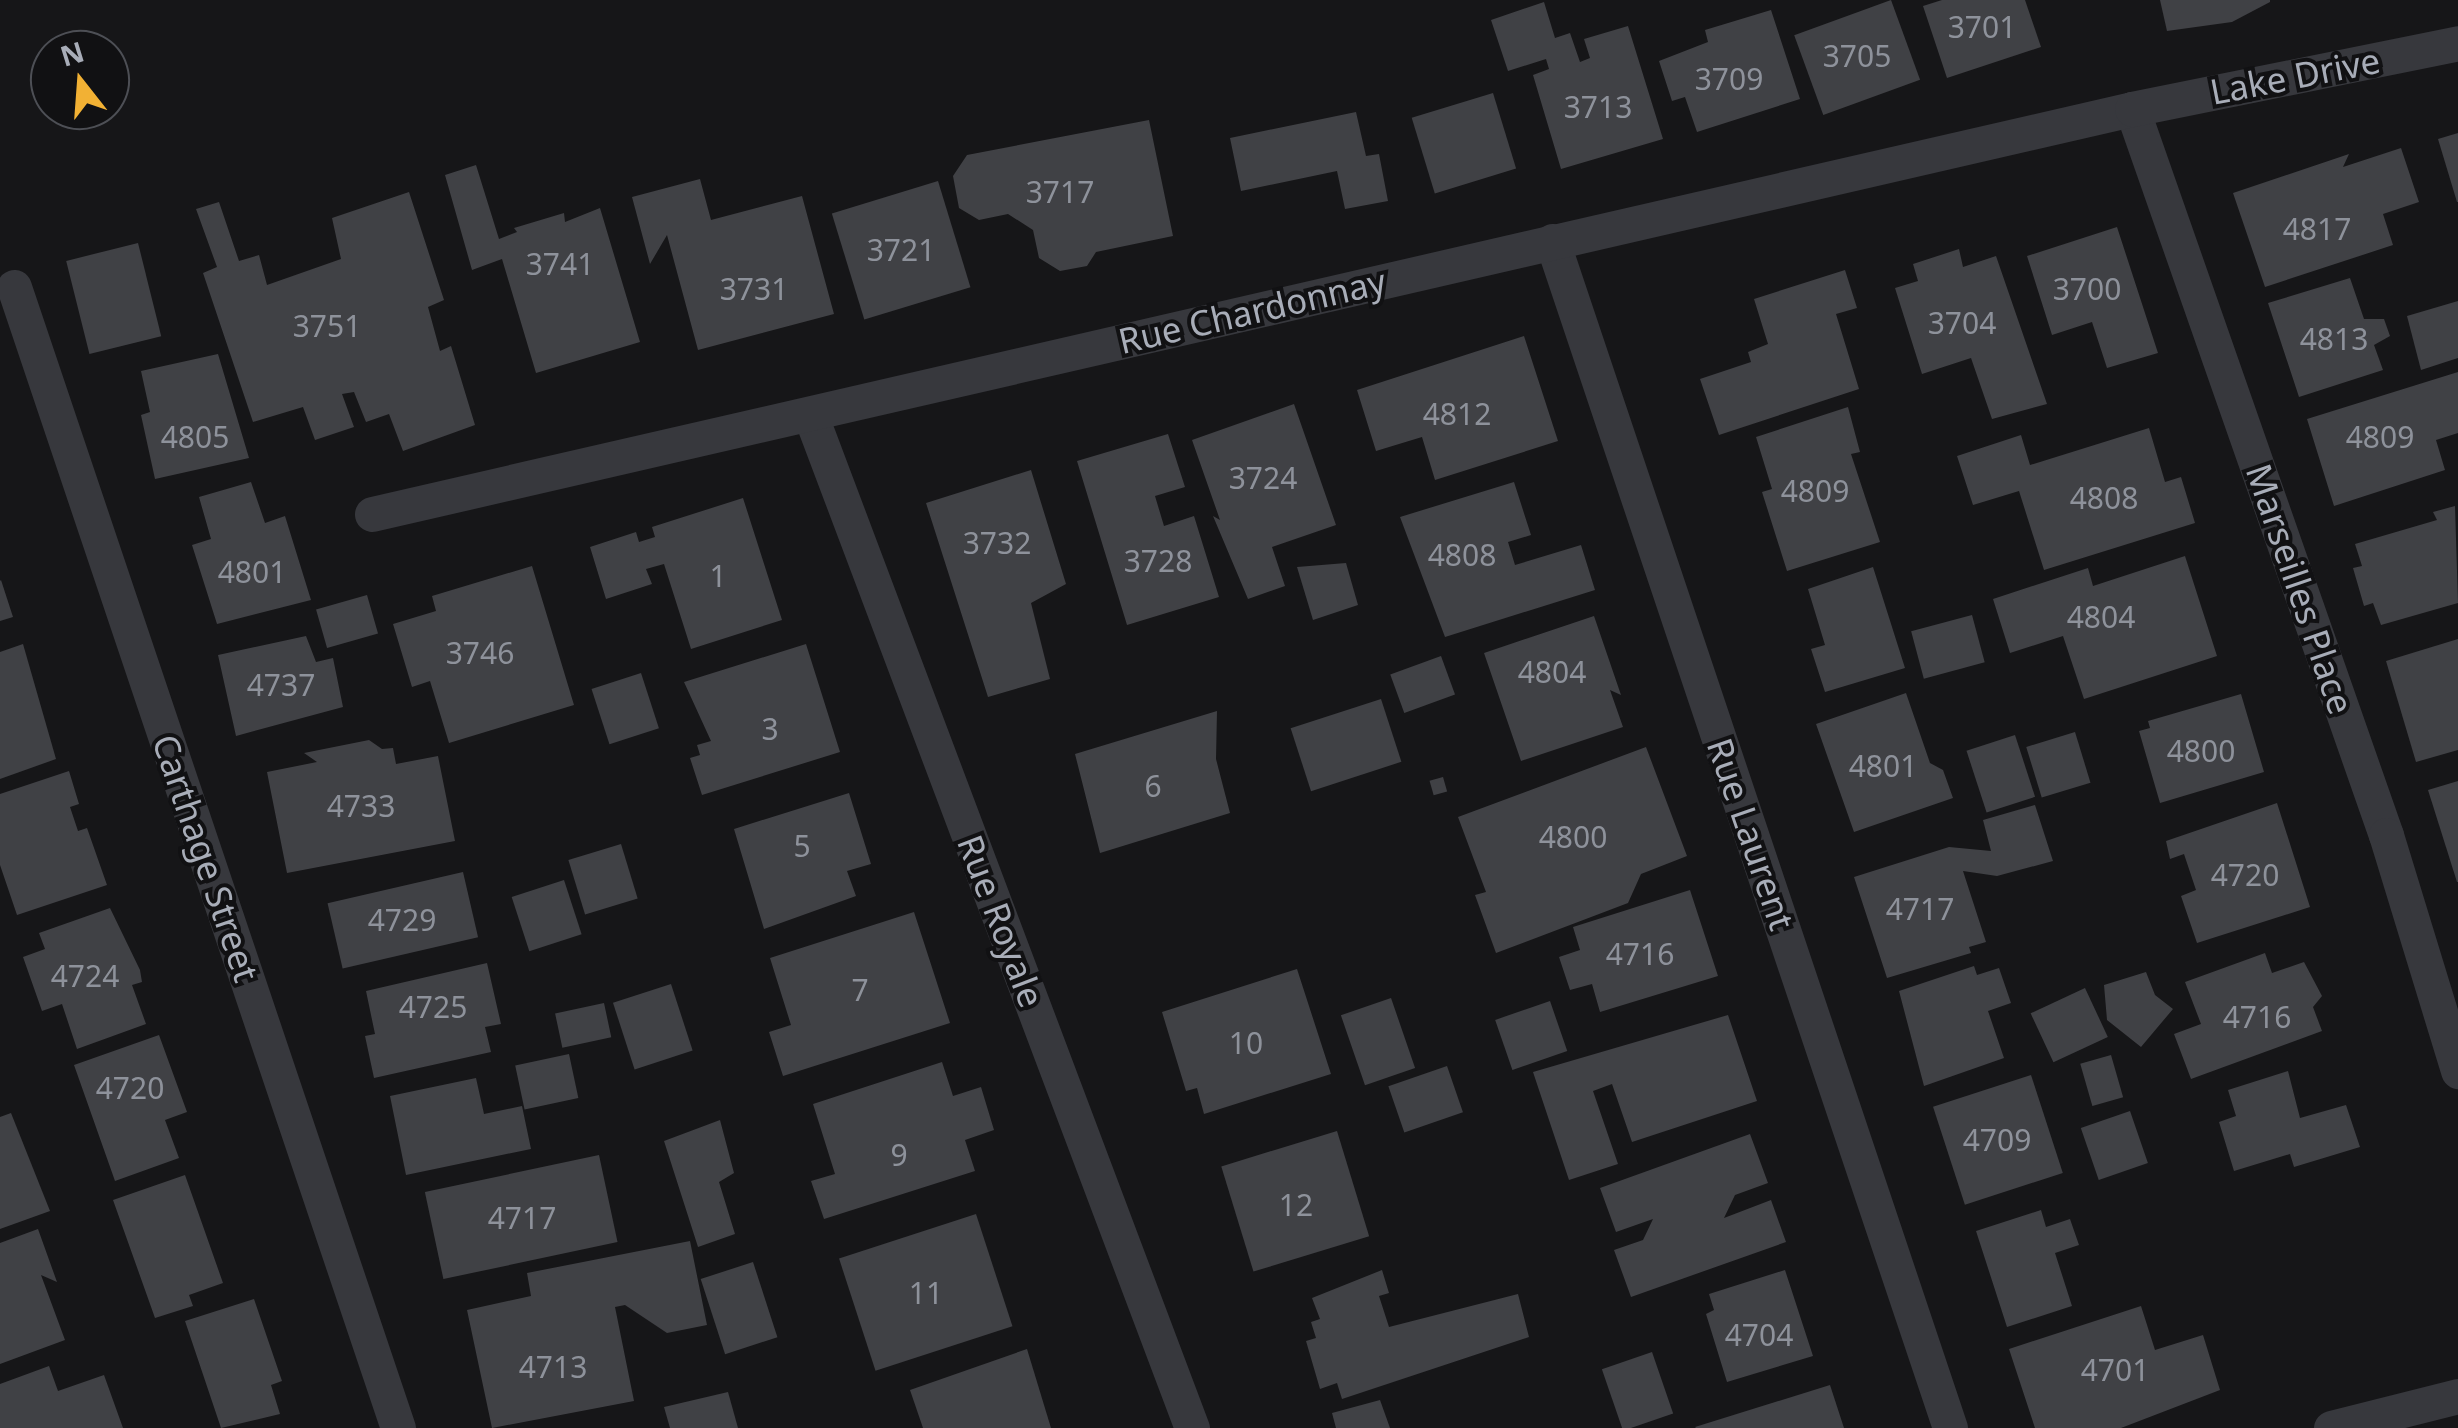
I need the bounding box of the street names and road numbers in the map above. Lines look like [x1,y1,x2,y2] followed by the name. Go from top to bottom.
[2207,39,2383,113] street label: Lake Drive
[1114,260,1390,362] street label: Rue Chardonnay
[2238,459,2362,719] street label: Marseilles Place
[144,729,268,987] street label: Carthage Street
[1699,733,1803,935] street label: Rue Laurent
[949,829,1053,1013] street label: Rue Royale

